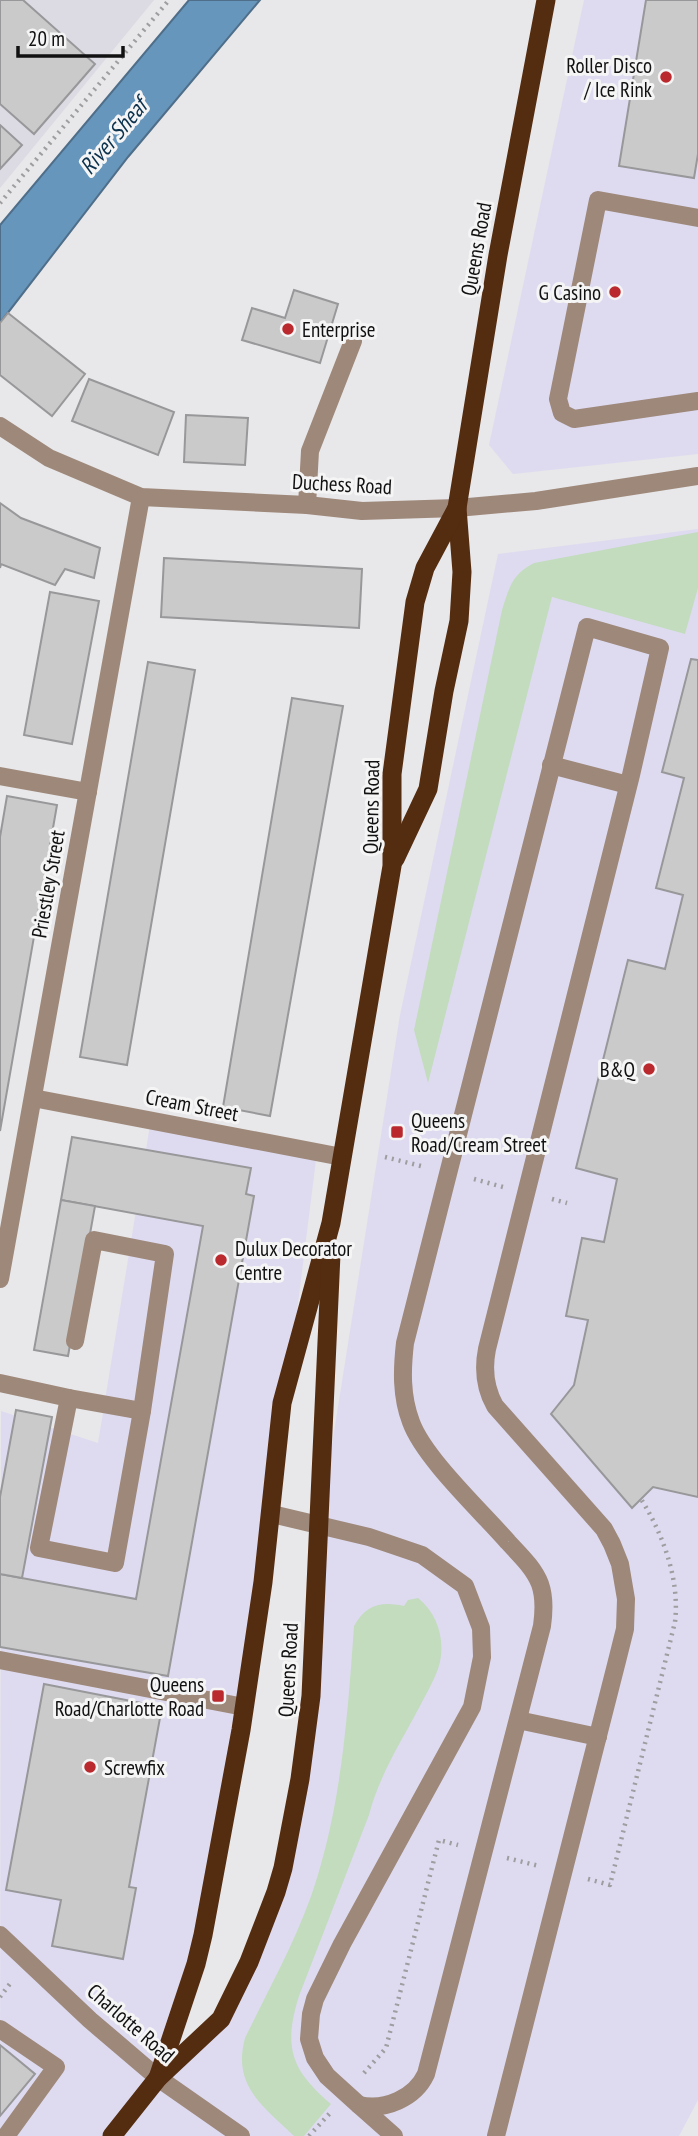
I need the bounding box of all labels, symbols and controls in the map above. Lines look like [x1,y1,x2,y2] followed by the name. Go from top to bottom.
[18,14,122,58] scale bar
[28,25,65,52] text: 20 m
[566,52,652,103] place label: Roller Disco / Ice Rink
[658,69,674,85] marker: Roller Disco / Ice Rink
[73,88,156,180] water label: River Sheaf
[455,200,497,298] street label: Queens Road
[539,279,601,306] place label: G Casino
[607,284,623,300] marker: G Casino
[302,316,375,343] place label: Enterprise
[280,321,296,337] marker: Enterprise
[291,468,393,500] street label: Duchess Road
[357,760,385,854] street label: Queens Road
[25,828,71,940] street label: Priestley Street
[600,1056,635,1083] place label: B&Q
[641,1061,657,1077] marker: B&Q
[143,1083,241,1127] street label: Cream Street
[411,1107,547,1158] place label: Queens Road/Cream Street
[389,1124,405,1140] marker: Queens Road/Cream Street
[235,1235,352,1286] place label: Dulux Decorator Centre
[213,1252,229,1268] marker: Dulux Decorator Centre
[272,1622,304,1718] street label: Queens Road
[55,1671,204,1722] place label: Queens Road/Charlotte Road
[210,1688,226,1704] marker: Queens Road/Charlotte Road
[104,1754,165,1781] place label: Screwfix
[82,1759,98,1775] marker: Screwfix
[82,1978,180,2068] street label: Charlotte Road

